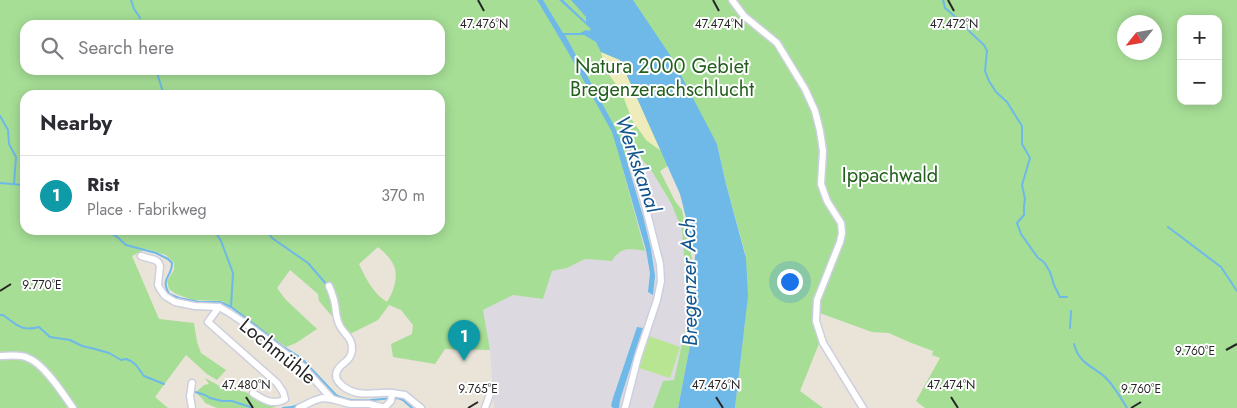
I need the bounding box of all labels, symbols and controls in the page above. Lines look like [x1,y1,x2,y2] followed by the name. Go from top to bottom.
[460,15,508,33] text: 47.476°N
[695,15,743,33] text: 47.474°N
[930,15,978,33] text: 47.472°N
[1117,15,1162,60] north arrow
[1177,15,1222,105] map controls
[1177,15,1222,60] button: +
[20,20,445,75] search box
[38,34,66,62] icon: search
[78,34,174,61] text: Search here
[570,52,754,104] park label: Natura 2000 Gebiet Bregenzerachschlucht
[1177,60,1222,105] button: −
[40,108,112,138] text: Nearby
[607,111,669,218] water label: Werkskanal
[842,161,938,190] park label: Ippachwald
[87,171,119,198] text: Rist
[52,184,60,207] text: 1
[381,184,425,207] text: 370 m
[87,198,207,221] text: Place · Fabrikweg
[673,218,705,346] water label: Bregenzer Ach
[777,269,803,295] your location
[22,276,62,294] text: 9.770°E
[233,311,322,391] street label: Lochmühle
[448,320,480,361] pin: 1
[1175,342,1215,360] text: 9.760°E
[221,376,271,394] text: 47.480°N
[692,376,740,394] text: 47.476°N
[927,376,975,394] text: 47.474°N
[458,380,498,398] text: 9.765°E
[1121,380,1161,398] text: 9.760°E

